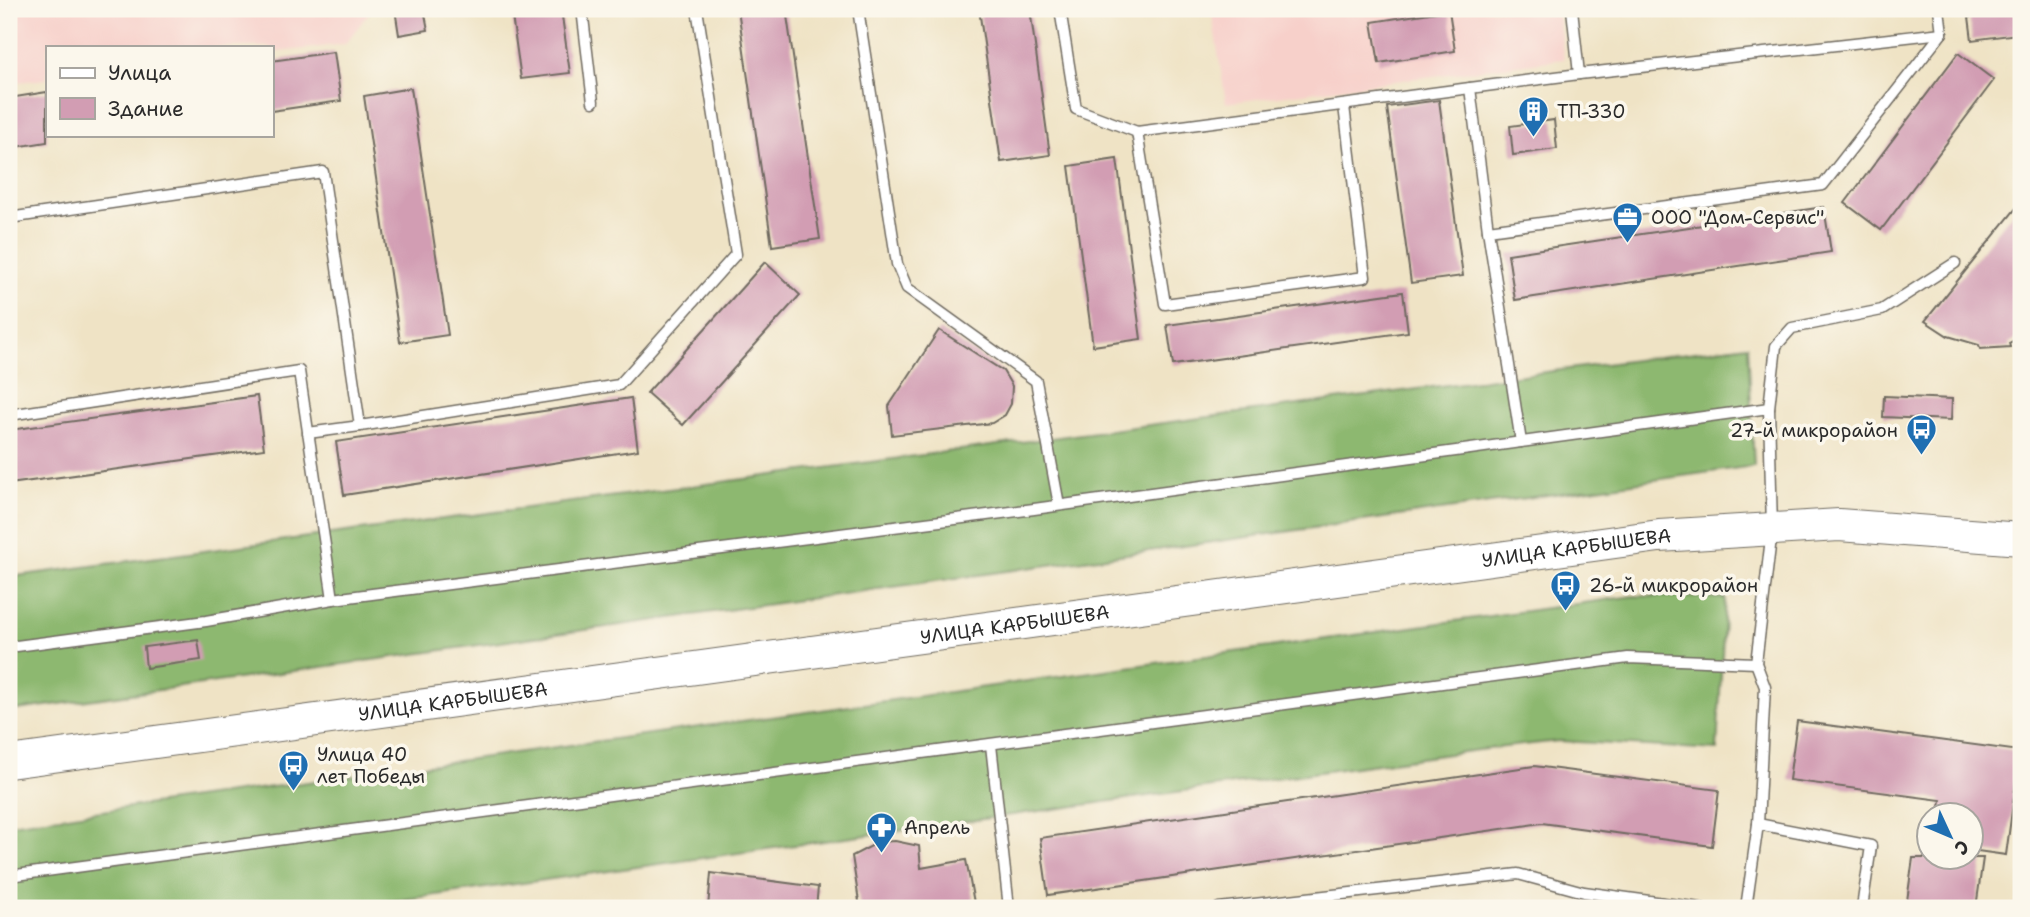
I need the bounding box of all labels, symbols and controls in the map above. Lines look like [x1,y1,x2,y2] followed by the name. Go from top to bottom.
[46,46,273,136] legend
[108,59,171,87] text: Улица
[1517,94,1551,138] building icon: ТП-330
[108,95,184,123] text: Здание
[1557,99,1626,124] place label: ТП-330
[1611,200,1645,244] office icon: ООО "Дом-Сервис"
[1651,205,1825,230] place label: ООО "Дом-Сервис"
[1904,413,1938,457] bus stop icon: 27-й микрорайон
[1730,418,1898,443] place label: 27-й микрорайон
[1480,523,1672,573] street label: УЛИЦА КАРБЫШЕВА
[1549,568,1583,612] bus stop icon: 26-й микрорайон
[1589,573,1758,598] place label: 26-й микрорайон
[918,599,1111,650] street label: УЛИЦА КАРБЫШЕВА
[357,676,549,727] street label: УЛИЦА КАРБЫШЕВА
[317,742,425,789] place label: Улица 40 лет Победы
[277,748,311,792] bus stop icon: Улица 40 лет Победы
[1914,802,1984,872] north arrow
[864,810,898,854] pharmacy icon: Апрель
[904,815,970,840] place label: Апрель
[1949,835,1975,860] text: С

